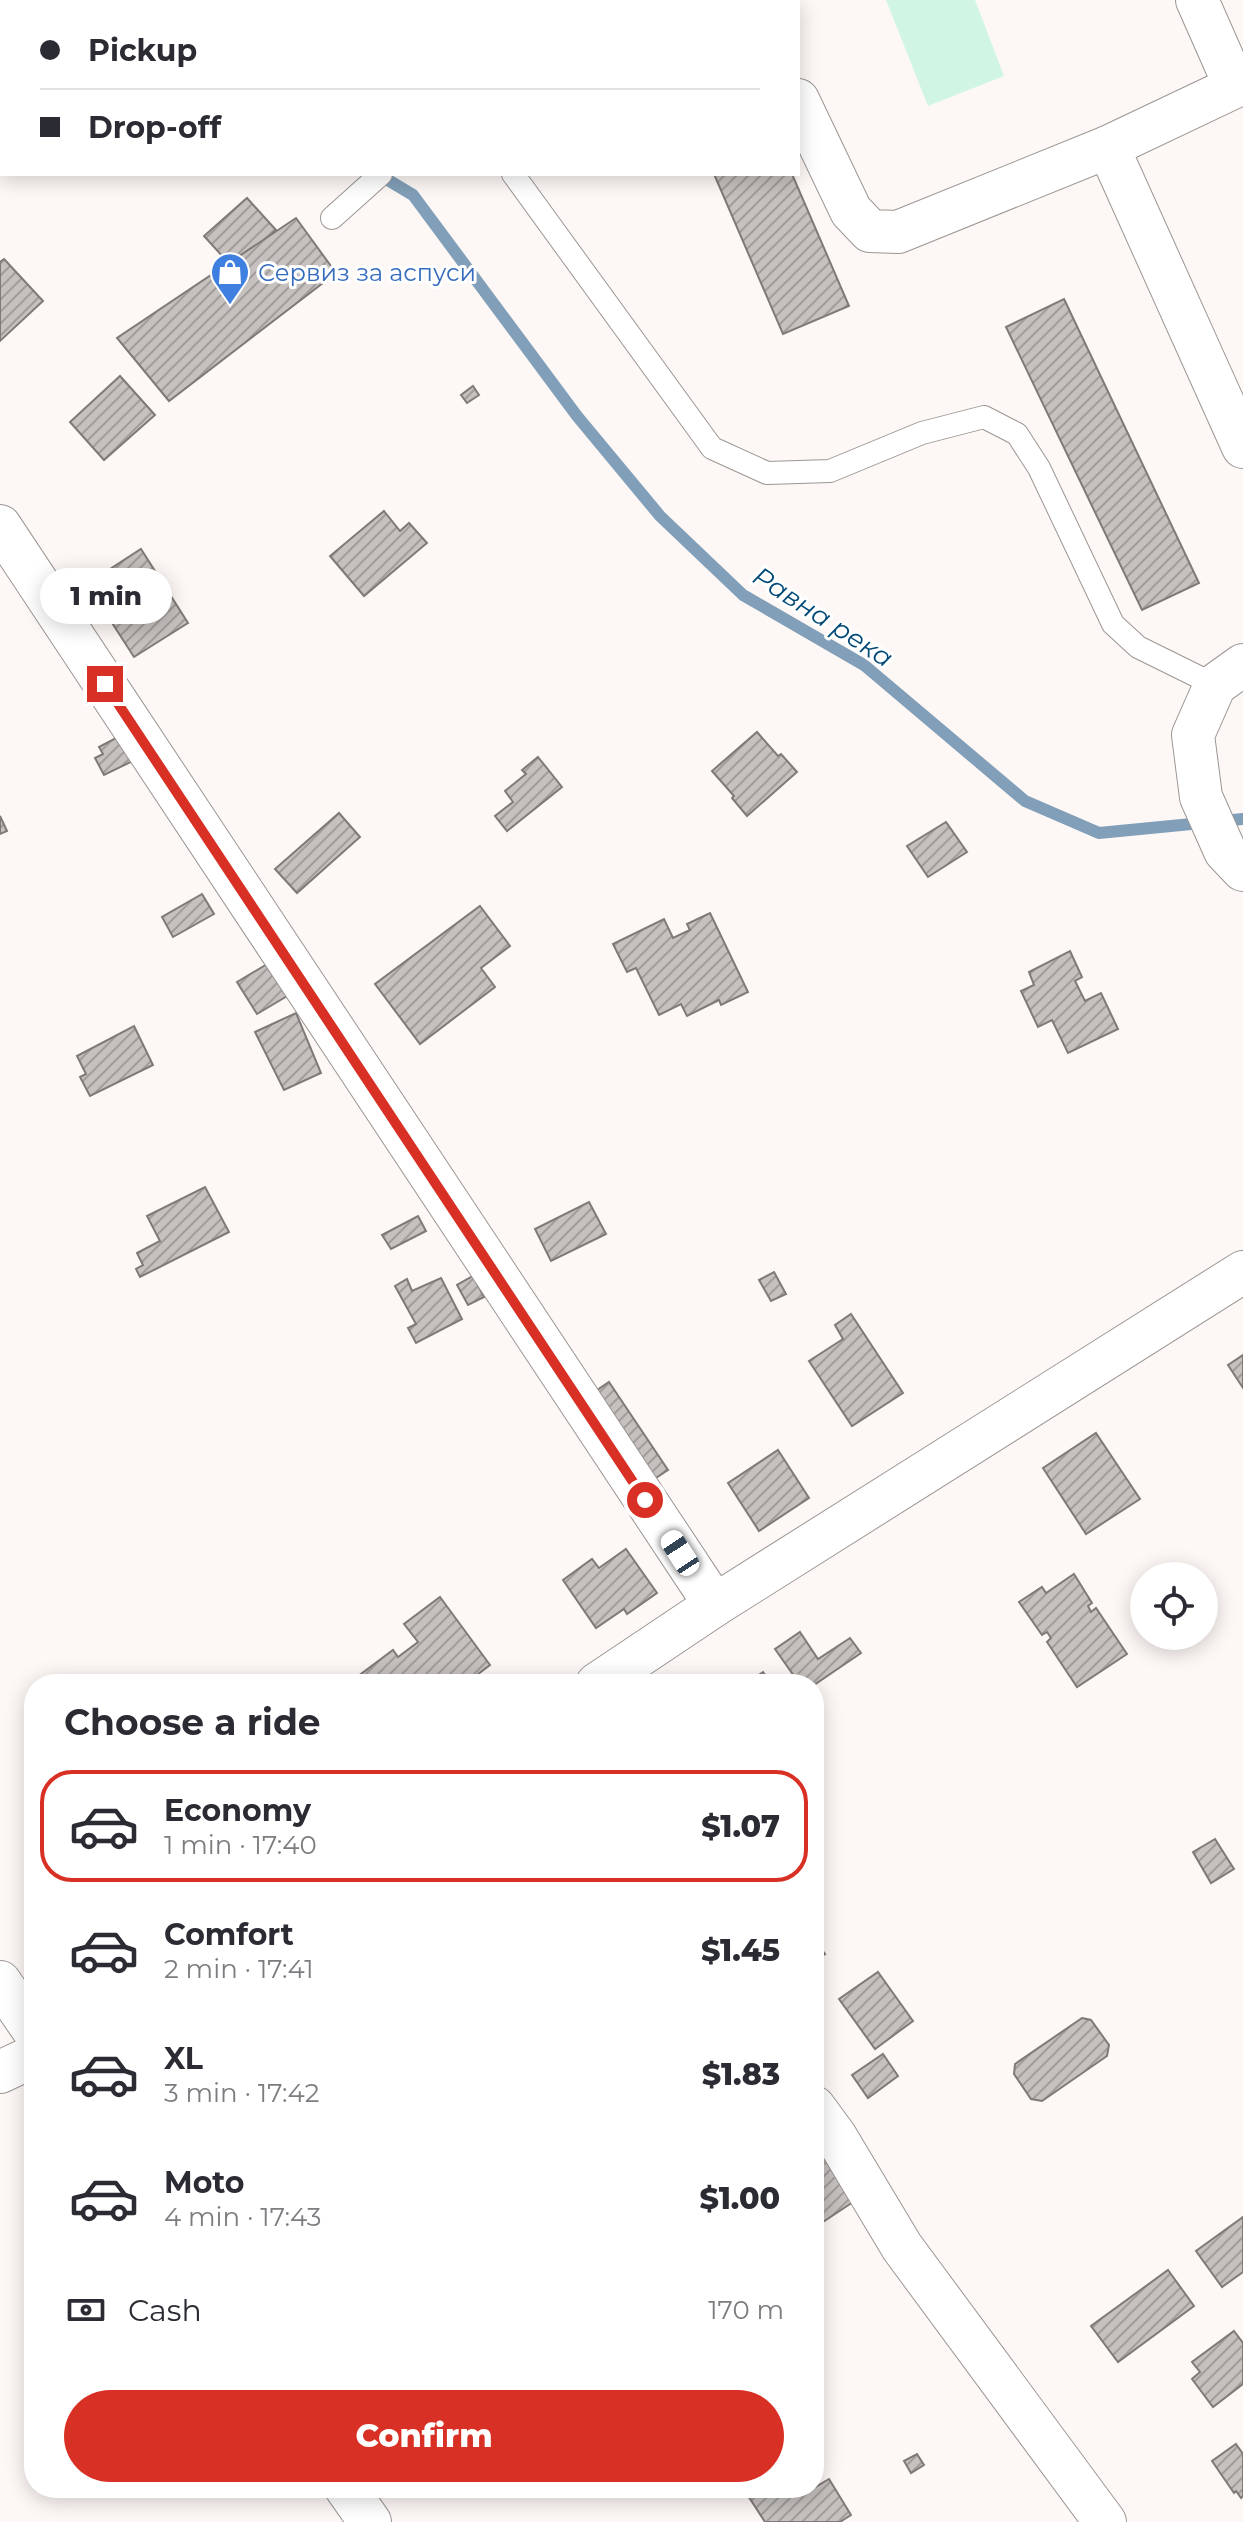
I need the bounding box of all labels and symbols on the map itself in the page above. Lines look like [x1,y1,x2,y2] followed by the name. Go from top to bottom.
[209,251,251,306] shop icon: Сервиз за аспуси
[258,258,476,287] place label: Сервиз за аспуси
[747,560,899,674] water label: Равна река
[39,568,171,624] callout: 1 min
[87,666,123,702] route end
[627,1482,663,1518] route start
[657,1526,703,1580] car

